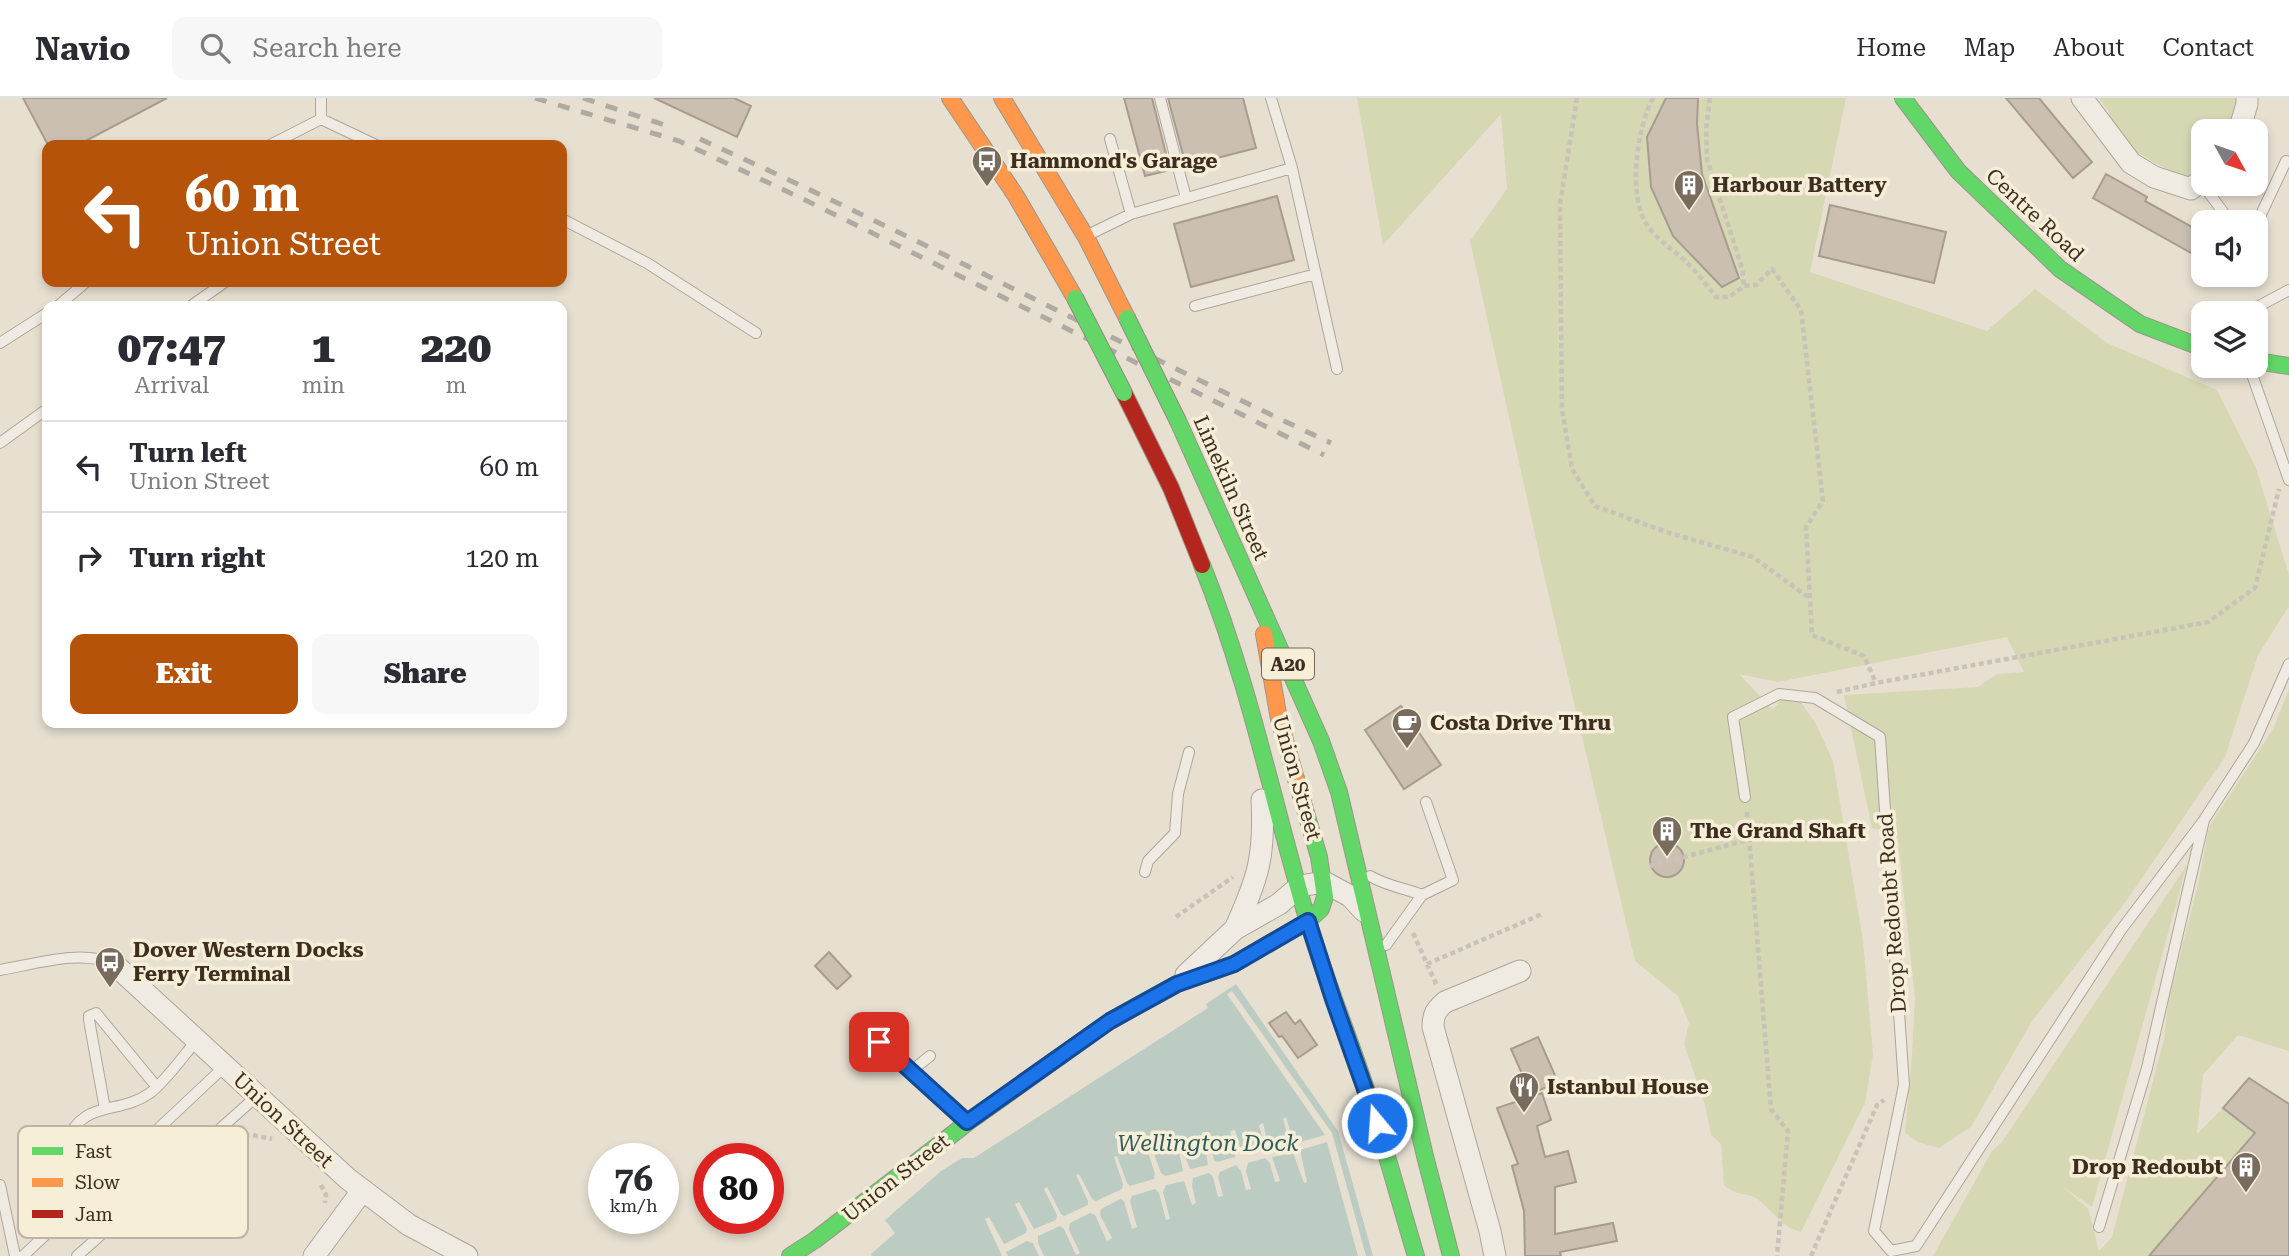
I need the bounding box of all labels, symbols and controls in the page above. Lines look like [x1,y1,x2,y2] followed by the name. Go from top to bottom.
[172,17,662,80] search box
[35,29,130,68] text: Navio
[196,29,234,67] icon: search
[252,33,401,63] text: Search here
[1856,34,1926,62] text: Home
[1964,34,2015,62] text: Map
[2053,34,2124,62] text: About
[2162,34,2254,62] text: Contact
[2191,119,2268,196] north arrow
[2191,119,2268,378] map controls
[970,144,1004,188] bus stop icon: Hammond's Garage
[1010,149,1218,173] place label: Hammond's Garage
[1981,164,2089,267] street label: Centre Road
[185,166,300,223] text: 60 m
[70,168,161,259] icon: left
[1672,168,1706,212] building icon: Harbour Battery
[1712,173,1887,197] place label: Harbour Battery
[2191,210,2268,287] button: sound
[185,225,381,263] text: Union Street
[2191,301,2268,378] button: layers
[118,323,226,372] text: 07:47
[311,323,335,372] text: 1
[421,323,491,372] text: 220
[134,372,209,399] text: Arrival
[302,372,345,399] text: min
[445,372,466,399] text: m
[1188,412,1274,564] street label: Limekiln Street
[129,438,247,468] text: Turn left
[70,448,108,486] icon: left
[480,452,539,482] text: 60 m
[129,468,270,495] text: Union Street
[70,539,108,577] icon: right
[129,543,265,573] text: Turn right
[465,543,539,573] text: 120 m
[70,634,298,714] button: Exit
[312,634,539,714] button: Share
[1262,649,1314,680] road number: A20
[1390,706,1424,750] cafe icon: Costa Drive Thru
[1430,711,1611,735] place label: Costa Drive Thru
[1268,713,1326,843] street label: Union Street
[1873,812,1911,1014] street label: Drop Redoubt Road
[1650,814,1684,858] building icon: The Grand Shaft
[1690,819,1866,843] place label: The Grand Shaft
[133,938,364,986] place label: Dover Western Docks Ferry Terminal
[93,945,127,989] bus stop icon: Dover Western Docks Ferry Terminal
[849,1012,909,1072] pin
[860,1023,898,1061] icon: arrive
[228,1067,338,1173] street label: Union Street
[1507,1070,1541,1114] restaurant icon: Istanbul House
[1547,1075,1709,1099] place label: Istanbul House
[1340,1086,1414,1160] position arrow
[18,1126,248,1238] legend
[838,1129,954,1227] street label: Union Street
[1117,1130,1299,1157] water label: Wellington Dock
[75,1140,112,1163] text: Fast
[693,1143,784,1234] speed limit sign: 80
[2229,1150,2263,1194] building icon: Drop Redoubt
[2072,1155,2223,1179] place label: Drop Redoubt
[614,1159,653,1200] text: 76
[75,1171,120,1194] text: Slow
[609,1195,658,1216] text: km/h
[75,1203,113,1226] text: Jam

